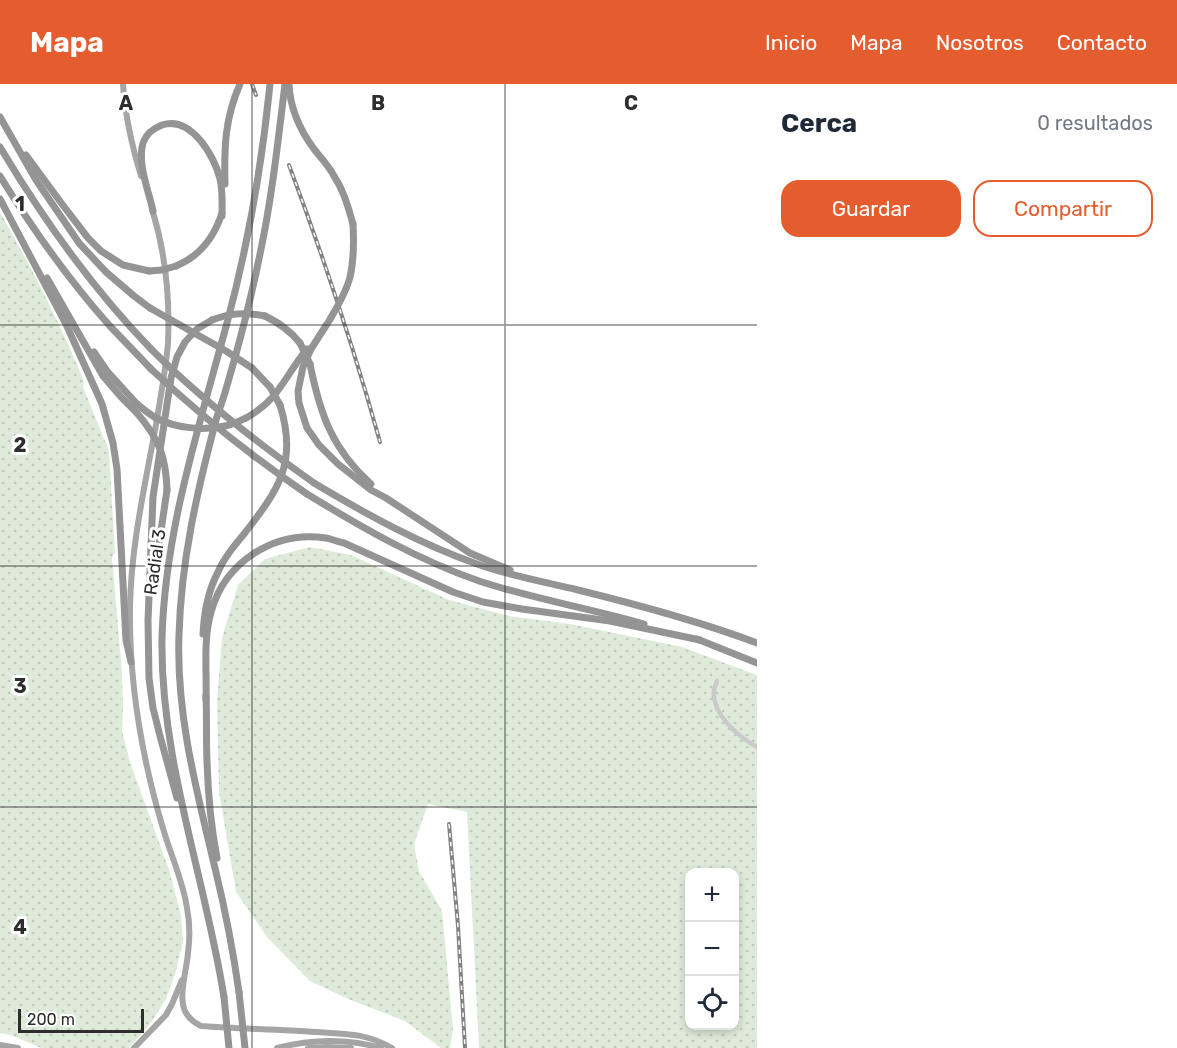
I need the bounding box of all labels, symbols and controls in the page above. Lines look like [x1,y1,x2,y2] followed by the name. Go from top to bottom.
[30,26,104,59] text: Mapa
[765,30,817,55] text: Inicio
[850,30,903,55] text: Mapa
[936,30,1024,55] text: Nosotros
[1057,30,1147,55] text: Contacto
[119,91,134,115] text: A
[371,91,385,115] text: B
[624,91,638,115] text: C
[781,108,857,139] text: Cerca
[1037,111,1153,135] text: 0 resultados
[781,180,961,237] button: Guardar
[973,180,1153,237] button: Compartir
[15,192,25,216] text: 1
[14,433,27,457] text: 2
[139,528,171,596] street label: Radial 3
[13,674,27,698] text: 3
[685,868,739,1030] map controls
[685,868,739,922] button: +
[13,915,27,939] text: 4
[685,922,739,976] button: −
[685,976,739,1030] button: locate
[18,1006,144,1034] scale bar
[27,1010,75,1029] text: 200 m

